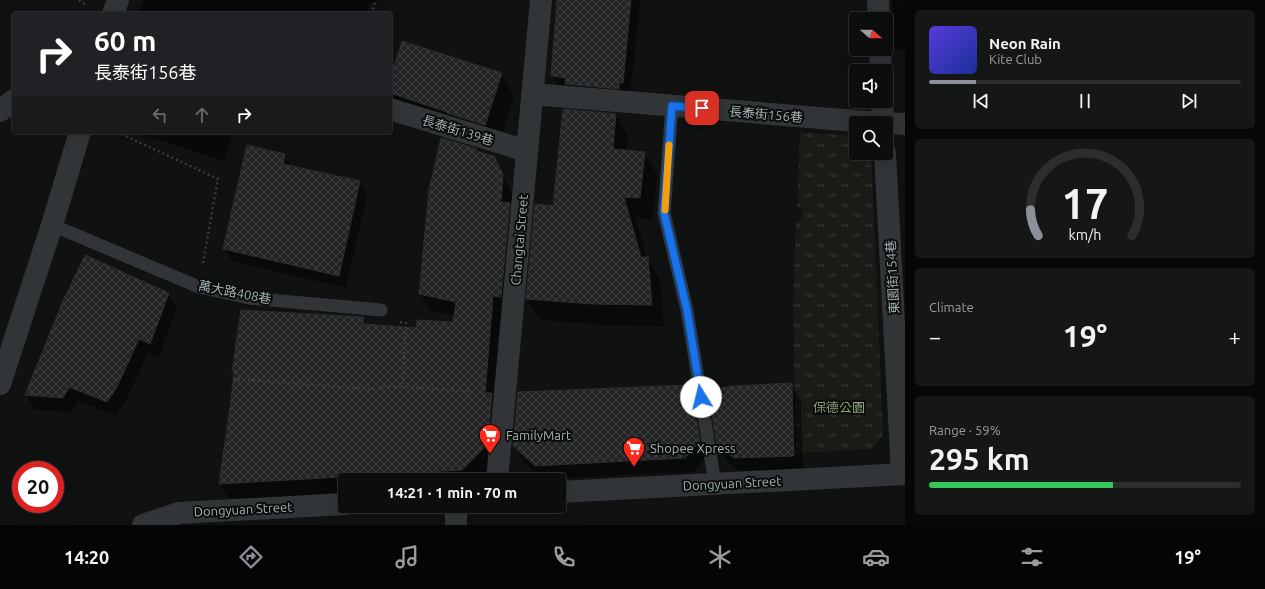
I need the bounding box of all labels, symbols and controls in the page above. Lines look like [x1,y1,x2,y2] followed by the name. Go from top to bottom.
[849,12,893,56] north arrow
[849,12,893,160] map controls
[94,25,156,56] text: 60 m
[28,28,80,80] icon: right
[989,35,1061,52] text: Neon Rain
[989,52,1042,66] text: Kite Club
[94,62,196,82] text: 長泰街156巷
[849,64,893,108] button: sound
[970,90,992,112] icon: previous
[1074,90,1096,112] icon: pause
[1178,90,1200,112] icon: next
[685,91,719,125] pin
[691,97,713,119] icon: arrive
[149,104,171,126] icon: left
[191,104,213,126] icon: ahead
[233,104,255,126] icon: right
[729,104,803,124] street label: 長泰街156巷
[421,112,495,148] street label: 長泰街139巷
[849,116,893,160] button: search
[1062,180,1108,227] text: 17
[508,194,530,286] street label: Changtai Street
[1069,227,1101,243] text: km/h
[883,240,901,314] street label: 東園街154巷
[197,278,273,306] street label: 萬大路408巷
[929,300,974,314] text: Climate
[1063,319,1107,353] text: 19°
[929,324,941,349] text: −
[1229,324,1241,349] text: +
[680,376,722,418] position arrow
[813,400,865,414] park label: 保德公園
[477,422,503,455] supermarket icon: FamilyMart
[929,423,1001,437] text: Range · 59%
[506,428,571,442] place label: FamilyMart
[621,435,647,468] supermarket icon: Shopee Xpress
[650,441,736,455] place label: Shopee Xpress
[929,442,1030,476] text: 295 km
[12,461,64,513] speed limit sign: 20
[682,473,782,493] street label: Dongyuan Street
[387,484,517,501] text: 14:21 · 1 min · 70 m
[193,499,293,519] street label: Dongyuan Street
[237,543,265,571] icon: directions
[393,543,421,571] icon: music
[550,543,578,571] icon: phone
[706,543,734,571] icon: climate
[862,543,890,571] icon: car
[1018,543,1046,571] icon: filters
[64,547,109,567] text: 14:20
[1174,547,1201,567] text: 19°

